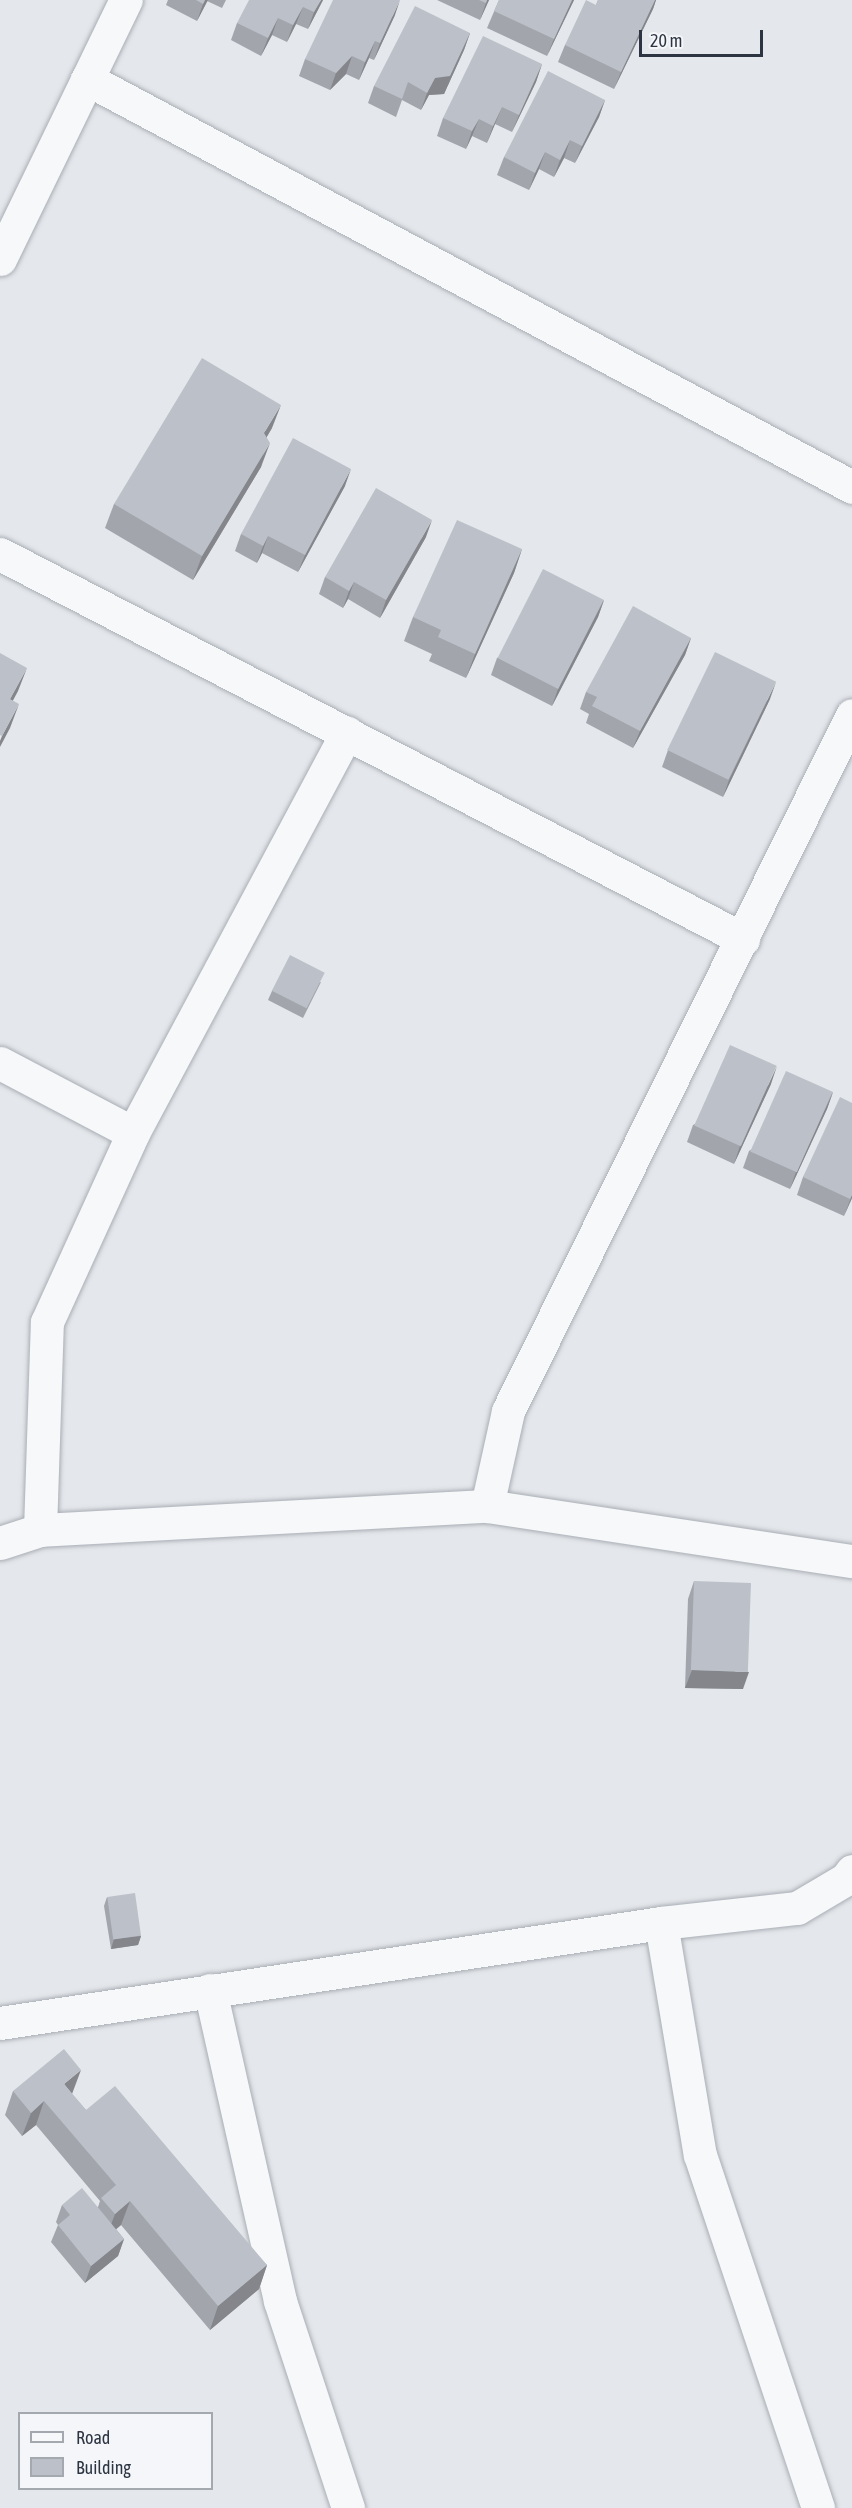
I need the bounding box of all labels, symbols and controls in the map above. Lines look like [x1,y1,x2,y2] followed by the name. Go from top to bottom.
[642,18,766,56] scale bar
[650,30,682,51] text: 20 m
[18,2412,213,2490] legend
[76,2427,110,2448] text: Road
[76,2457,131,2478] text: Building

